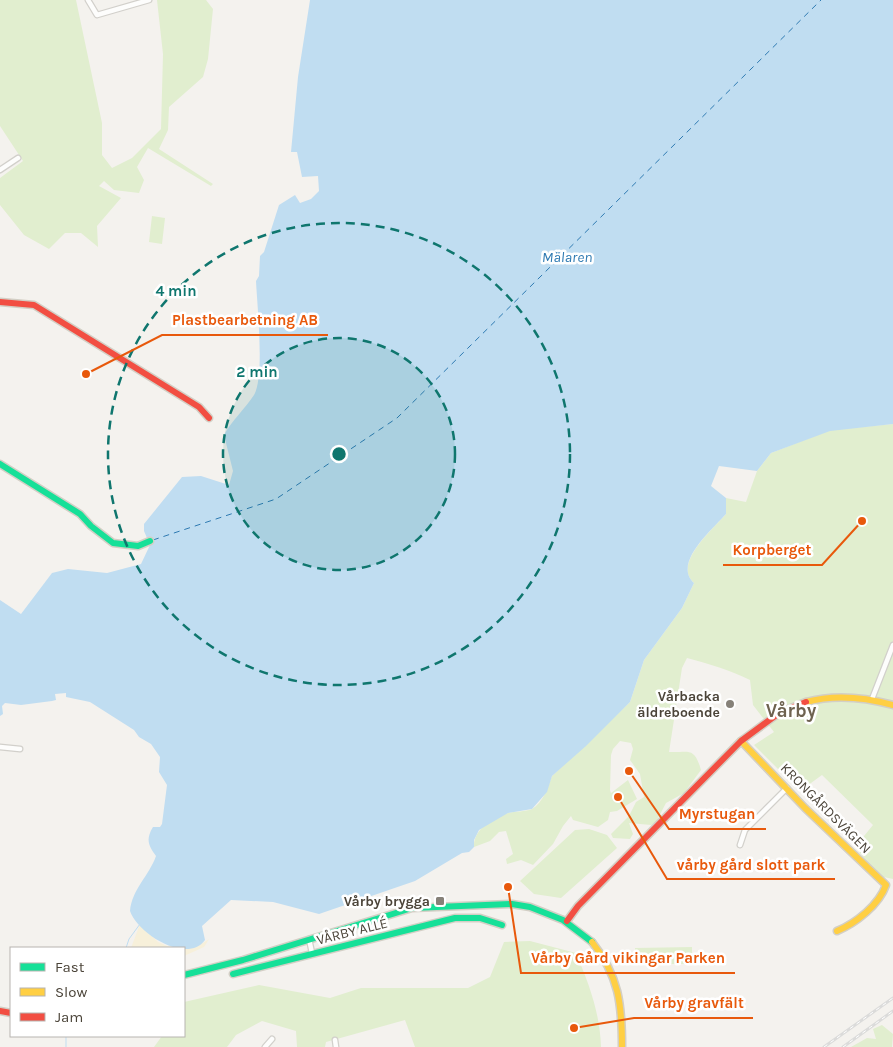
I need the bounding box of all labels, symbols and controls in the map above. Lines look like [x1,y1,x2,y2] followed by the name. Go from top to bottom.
[542,248,592,266] water label: Mälaren
[155,282,197,300] text: 4 min
[162,305,328,335] callout: Plastbearbetning AB
[172,311,318,329] text: Plastbearbetning AB
[236,363,278,381] text: 2 min
[330,445,348,463] centre of rings
[723,535,822,565] callout: Korpberget
[733,541,812,559] text: Korpberget
[637,688,720,721] place label: Vårbacka äldreboende
[724,698,736,710] marker: Vårbacka äldreboende
[766,700,817,722] district label: Vårby
[777,760,874,857] street label: KRONGÅRDSVÄGEN
[669,799,766,829] callout: Myrstugan
[679,805,755,823] text: Myrstugan
[667,849,835,879] callout: vårby gård slott park
[677,856,825,874] text: vårby gård slott park
[344,893,430,910] place label: Vårby brygga
[434,895,446,907] marker: Vårby brygga
[315,913,389,949] street label: VÅRBY ALLÉ
[521,943,735,973] callout: Vårby Gård vikingar Parken
[10,947,185,1037] legend
[531,949,725,967] text: Vårby Gård vikingar Parken
[55,958,85,976] text: Fast
[55,983,87,1001] text: Slow
[634,988,753,1018] callout: Vårby gravfält
[644,994,744,1012] text: Vårby gravfält
[55,1008,83,1026] text: Jam

